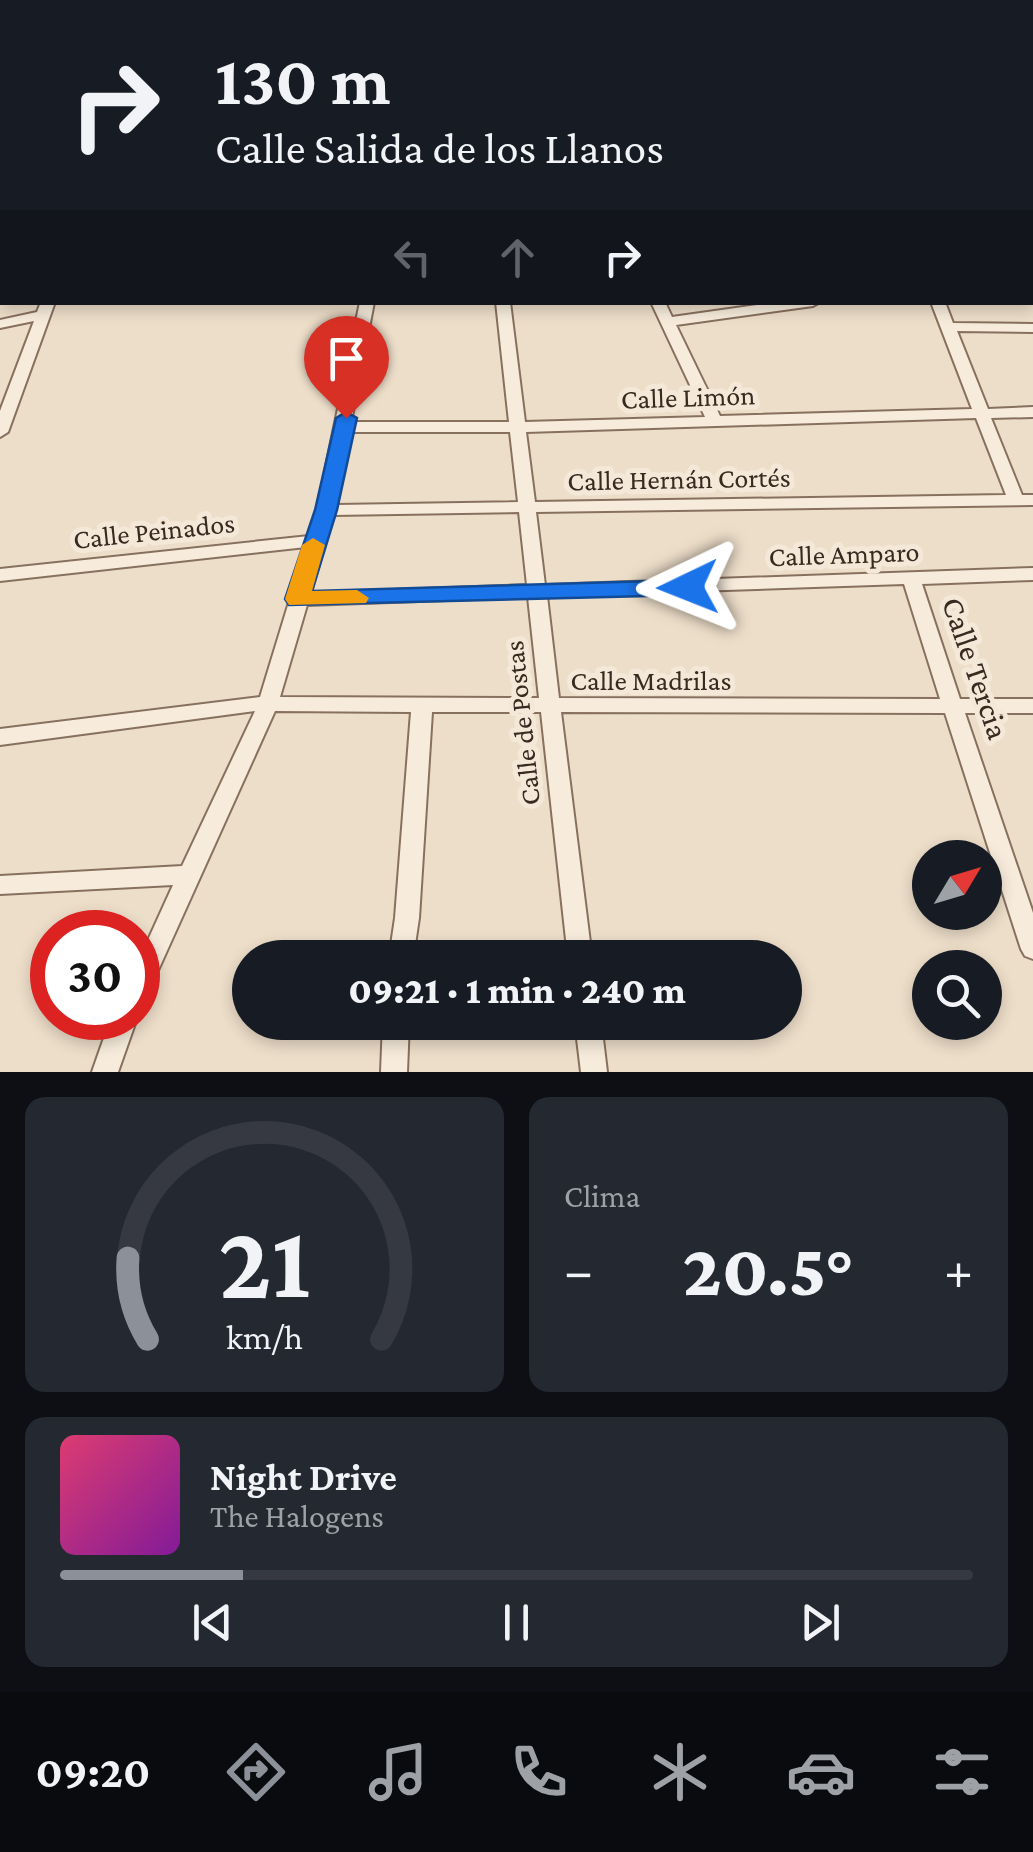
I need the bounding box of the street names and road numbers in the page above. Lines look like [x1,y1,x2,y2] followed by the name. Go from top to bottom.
[620,379,756,415] street label: Calle Limón
[567,462,791,496] street label: Calle Hernán Cortés
[72,507,236,555] street label: Calle Peinados
[768,536,920,572] street label: Calle Amparo
[935,592,1017,744] street label: Calle Tercia
[498,639,546,807] street label: Calle de Postas
[570,665,732,696] street label: Calle Madrilas

